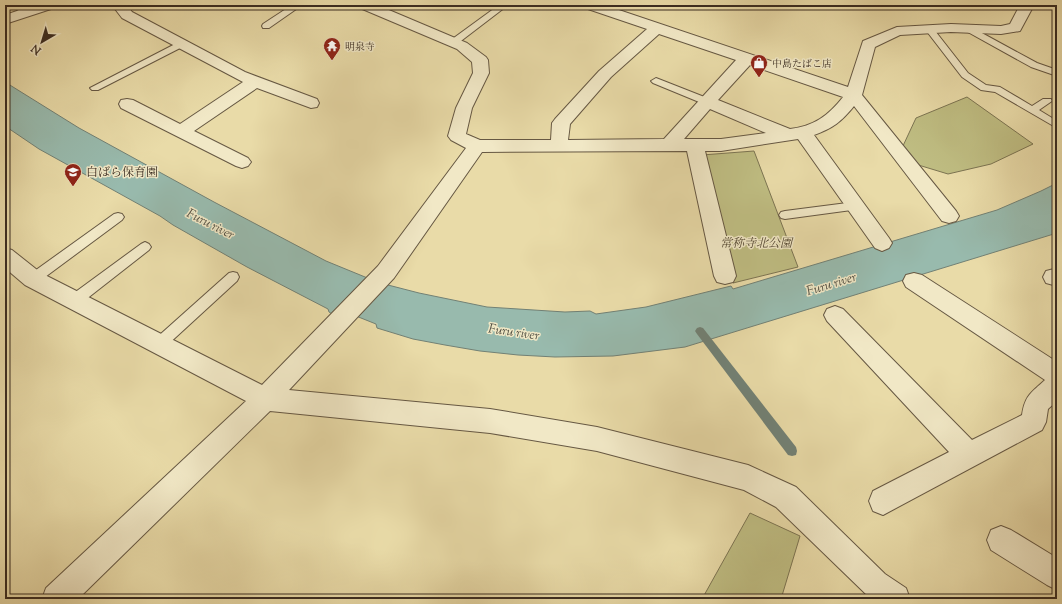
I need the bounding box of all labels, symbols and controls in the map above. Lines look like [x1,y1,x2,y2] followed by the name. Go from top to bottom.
[22,22,62,62] north arrow
[322,36,342,61] temple icon: 明泉寺
[28,40,46,59] text: N
[345,40,375,55] place label: 明泉寺
[749,53,769,78] shop icon: 中島たばこ店
[772,57,832,72] place label: 中島たばこ店
[63,162,83,187] school or university icon: 白ばら保育園
[86,164,158,182] place label: 白ばら保育園
[183,205,238,245] water label: Furu river
[720,235,794,253] park label: 常称寺北公園
[804,269,859,301] water label: Furu river
[487,320,541,346] water label: Furu river

